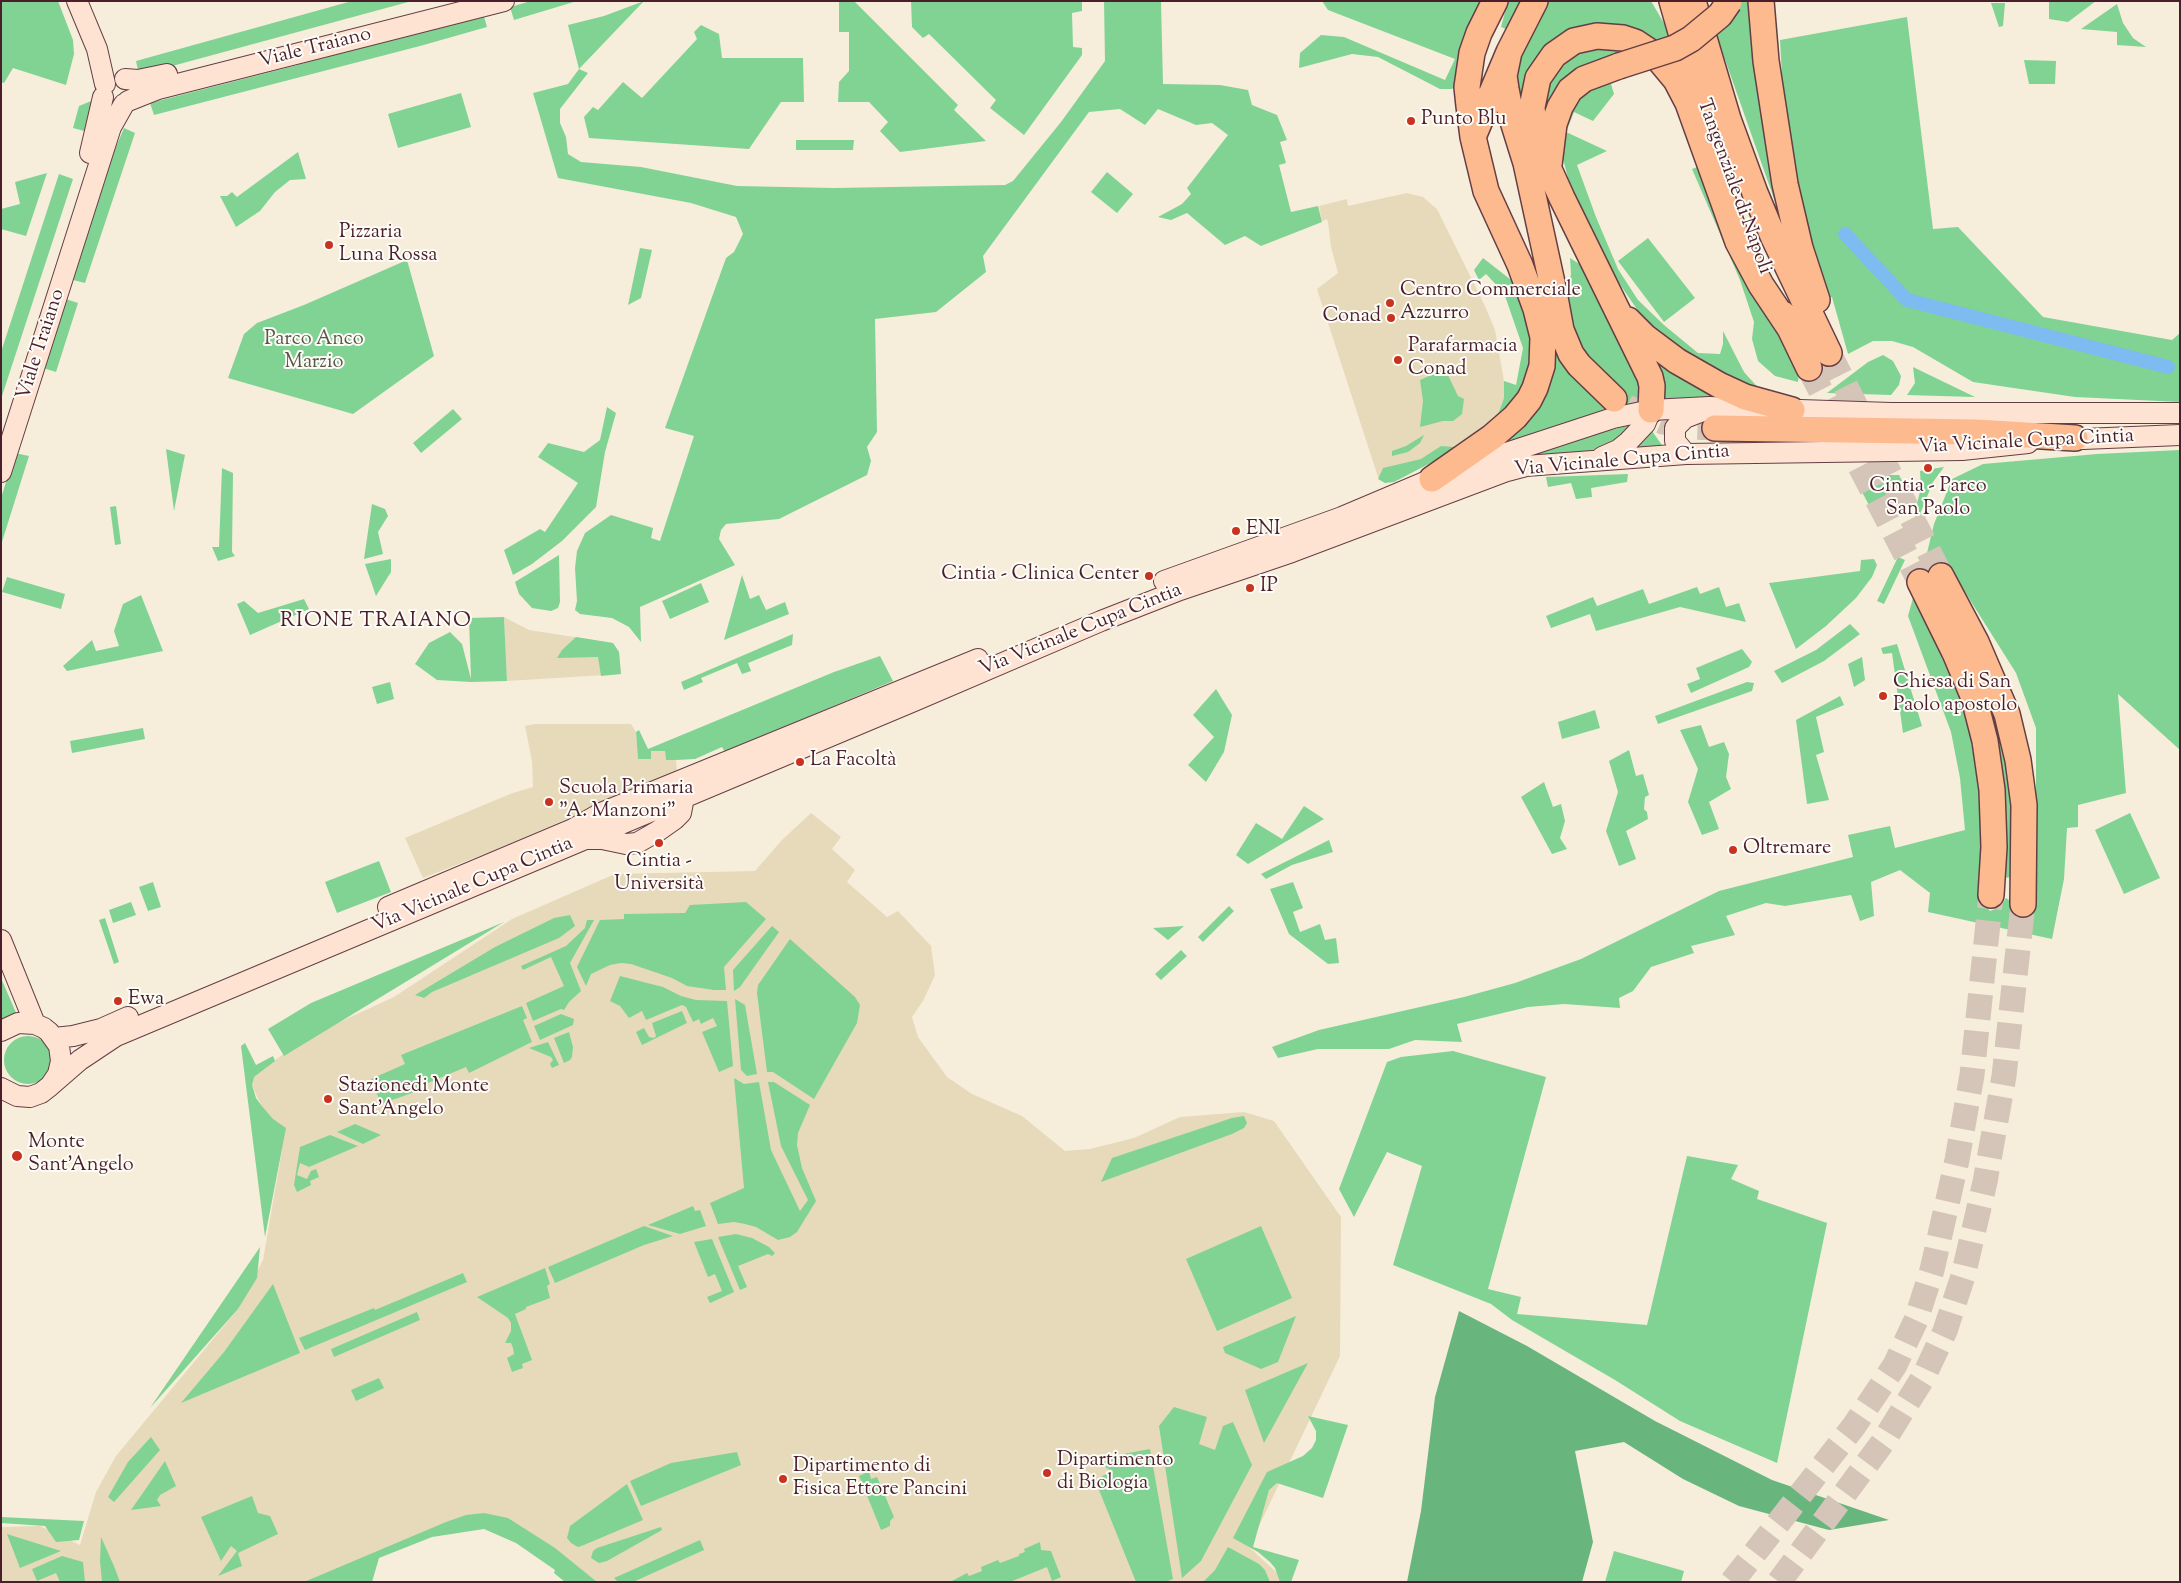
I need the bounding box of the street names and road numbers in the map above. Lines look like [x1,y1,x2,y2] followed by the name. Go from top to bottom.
[256,23,374,75] street label: Viale Traiano
[1690,96,1776,278] street label: Tangenziale di Napoli
[13,286,71,404] street label: Viale Traiano
[1917,425,2135,461] street label: Via Vicinale Cupa Cintia
[1513,441,1731,483] street label: Via Vicinale Cupa Cintia
[976,579,1186,683] street label: Via Vicinale Cupa Cintia
[369,833,577,939] street label: Via Vicinale Cupa Cintia

